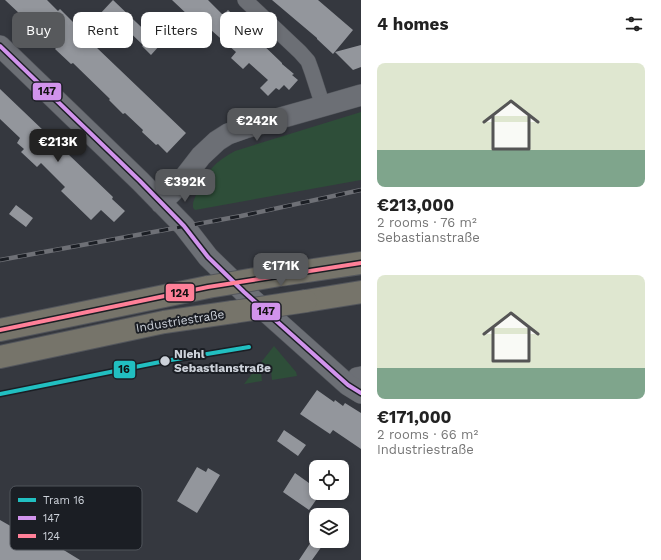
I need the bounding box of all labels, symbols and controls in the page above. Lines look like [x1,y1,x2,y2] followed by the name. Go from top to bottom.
[12,12,65,48] chip: Buy
[73,12,133,48] chip: Rent
[141,12,212,48] chip: Filters
[220,12,277,48] chip: New
[623,13,645,35] icon: filters
[377,14,448,34] text: 4 homes
[32,82,62,101] line badge: 147
[38,85,56,98] text: 147
[475,89,547,161] icon: home
[229,108,285,142] pin: €242K
[236,113,278,128] text: €242K
[30,129,86,163] pin: €213K
[38,134,78,149] text: €213K
[157,169,213,203] pin: €392K
[164,174,206,189] text: €392K
[377,195,454,215] text: €213,000
[377,215,477,230] text: 2 rooms · 76 m²
[377,230,480,245] text: Sebastianstraße
[253,253,309,287] pin: €171K
[262,258,300,273] text: €171K
[165,283,195,302] line badge: 124
[171,287,189,300] text: 124
[475,301,547,373] icon: home
[251,302,281,321] line badge: 147
[257,305,275,318] text: 147
[135,307,225,335] street label: Industriestraße
[174,347,271,375] place label: Niehl Sebastianstraße
[158,354,172,368] marker: Niehl Sebastianstraße
[113,360,136,379] line badge: 16
[118,363,130,376] text: 16
[377,407,452,427] text: €171,000
[377,427,478,442] text: 2 rooms · 66 m²
[377,442,474,457] text: Industriestraße
[309,460,349,548] map controls
[309,460,349,500] button: locate
[10,486,142,550] legend
[43,494,85,507] text: Tram 16
[309,508,349,548] button: layers
[43,512,60,525] text: 147
[43,530,60,543] text: 124

